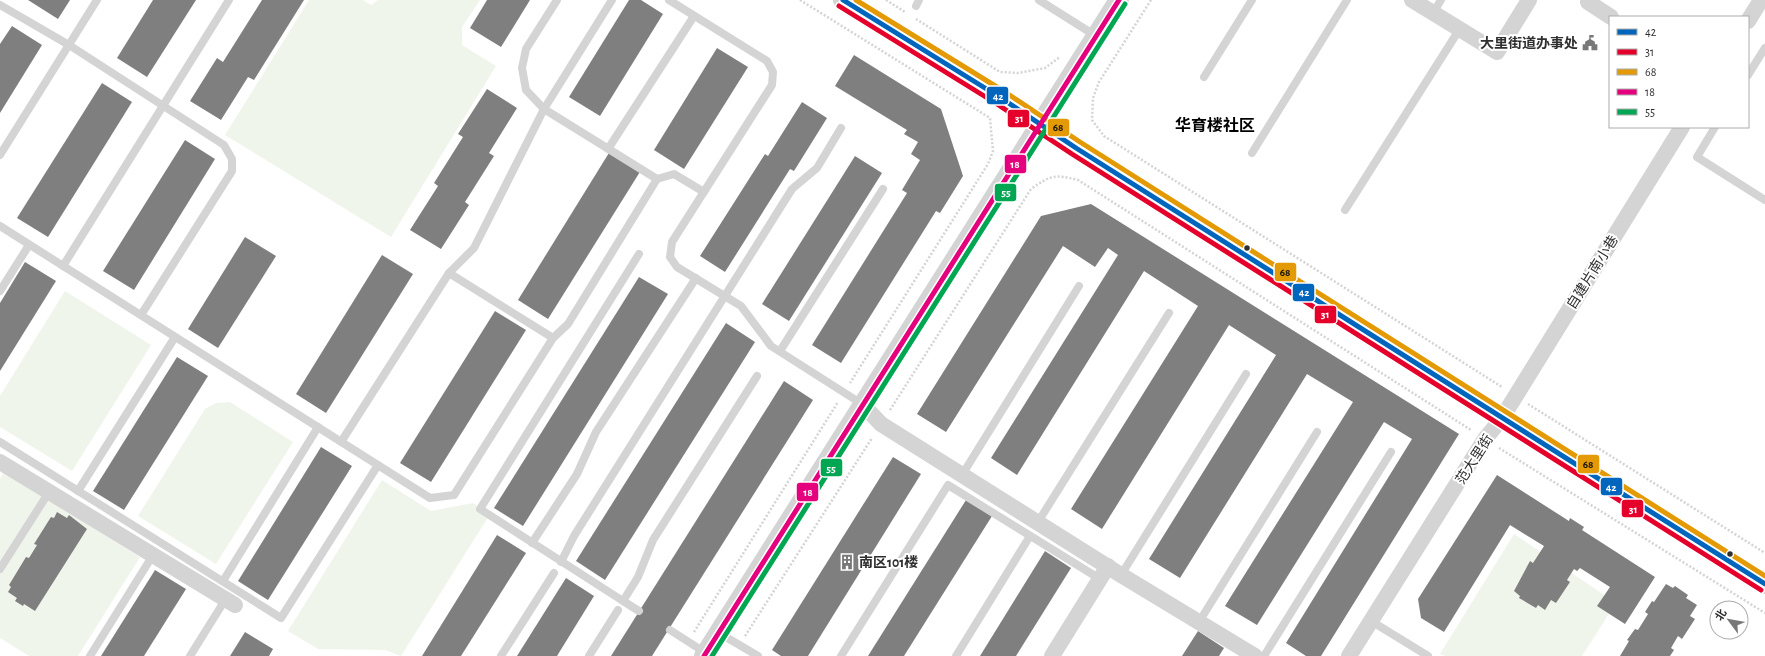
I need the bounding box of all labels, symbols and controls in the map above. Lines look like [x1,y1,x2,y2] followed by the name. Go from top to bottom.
[1609,16,1749,128] legend
[1645,26,1657,38] text: 42
[1581,34,1599,52] public building icon: 大里街道办事处
[1480,35,1578,51] place label: 大里街道办事处
[1645,46,1654,58] text: 31
[1645,66,1657,78] text: 68
[986,86,1009,105] line badge: 42
[1645,86,1655,98] text: 18
[993,91,1003,102] text: 42
[1645,106,1655,118] text: 55
[1007,109,1030,128] line badge: 31
[1015,113,1023,124] text: 31
[1175,116,1255,134] district label: 华育楼社区
[1047,118,1070,137] line badge: 68
[1053,122,1063,133] text: 68
[1004,154,1027,174] line badge: 18
[1010,159,1020,170] text: 18
[994,183,1017,202] line badge: 55
[1001,187,1011,198] text: 55
[1564,233,1621,312] street label: 自建片南小巷
[1242,243,1252,253] unlabelled marker
[1274,262,1297,282] line badge: 68
[1280,267,1290,278] text: 68
[1292,283,1315,302] line badge: 42
[1299,287,1309,298] text: 42
[1314,305,1337,324] line badge: 31
[1321,309,1329,320] text: 31
[1453,432,1496,487] street label: 范大里街
[1577,454,1600,474] line badge: 68
[820,458,843,477] line badge: 55
[1583,459,1593,470] text: 68
[826,463,836,474] text: 55
[1600,477,1623,496] line badge: 42
[796,482,819,502] line badge: 18
[1606,482,1616,493] text: 42
[803,487,813,498] text: 18
[1621,499,1644,518] line badge: 31
[1629,504,1637,515] text: 31
[1725,549,1735,559] unlabelled marker
[838,553,856,571] building icon: 南区101楼
[859,555,918,570] place label: 南区101楼
[1709,600,1749,640] north arrow
[1713,607,1729,623] text: 北

